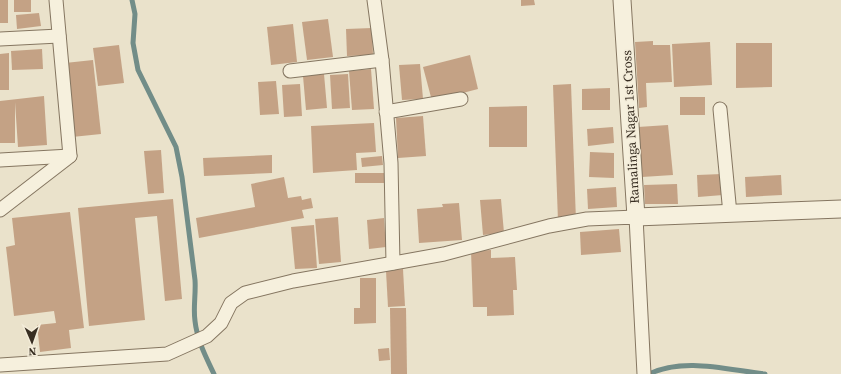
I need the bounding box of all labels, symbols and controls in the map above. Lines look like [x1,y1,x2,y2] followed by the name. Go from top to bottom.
[618,49,643,204] street label: Ramalinga Nagar 1st Cross
[12,322,52,362] north arrow
[28,344,37,359] text: N

